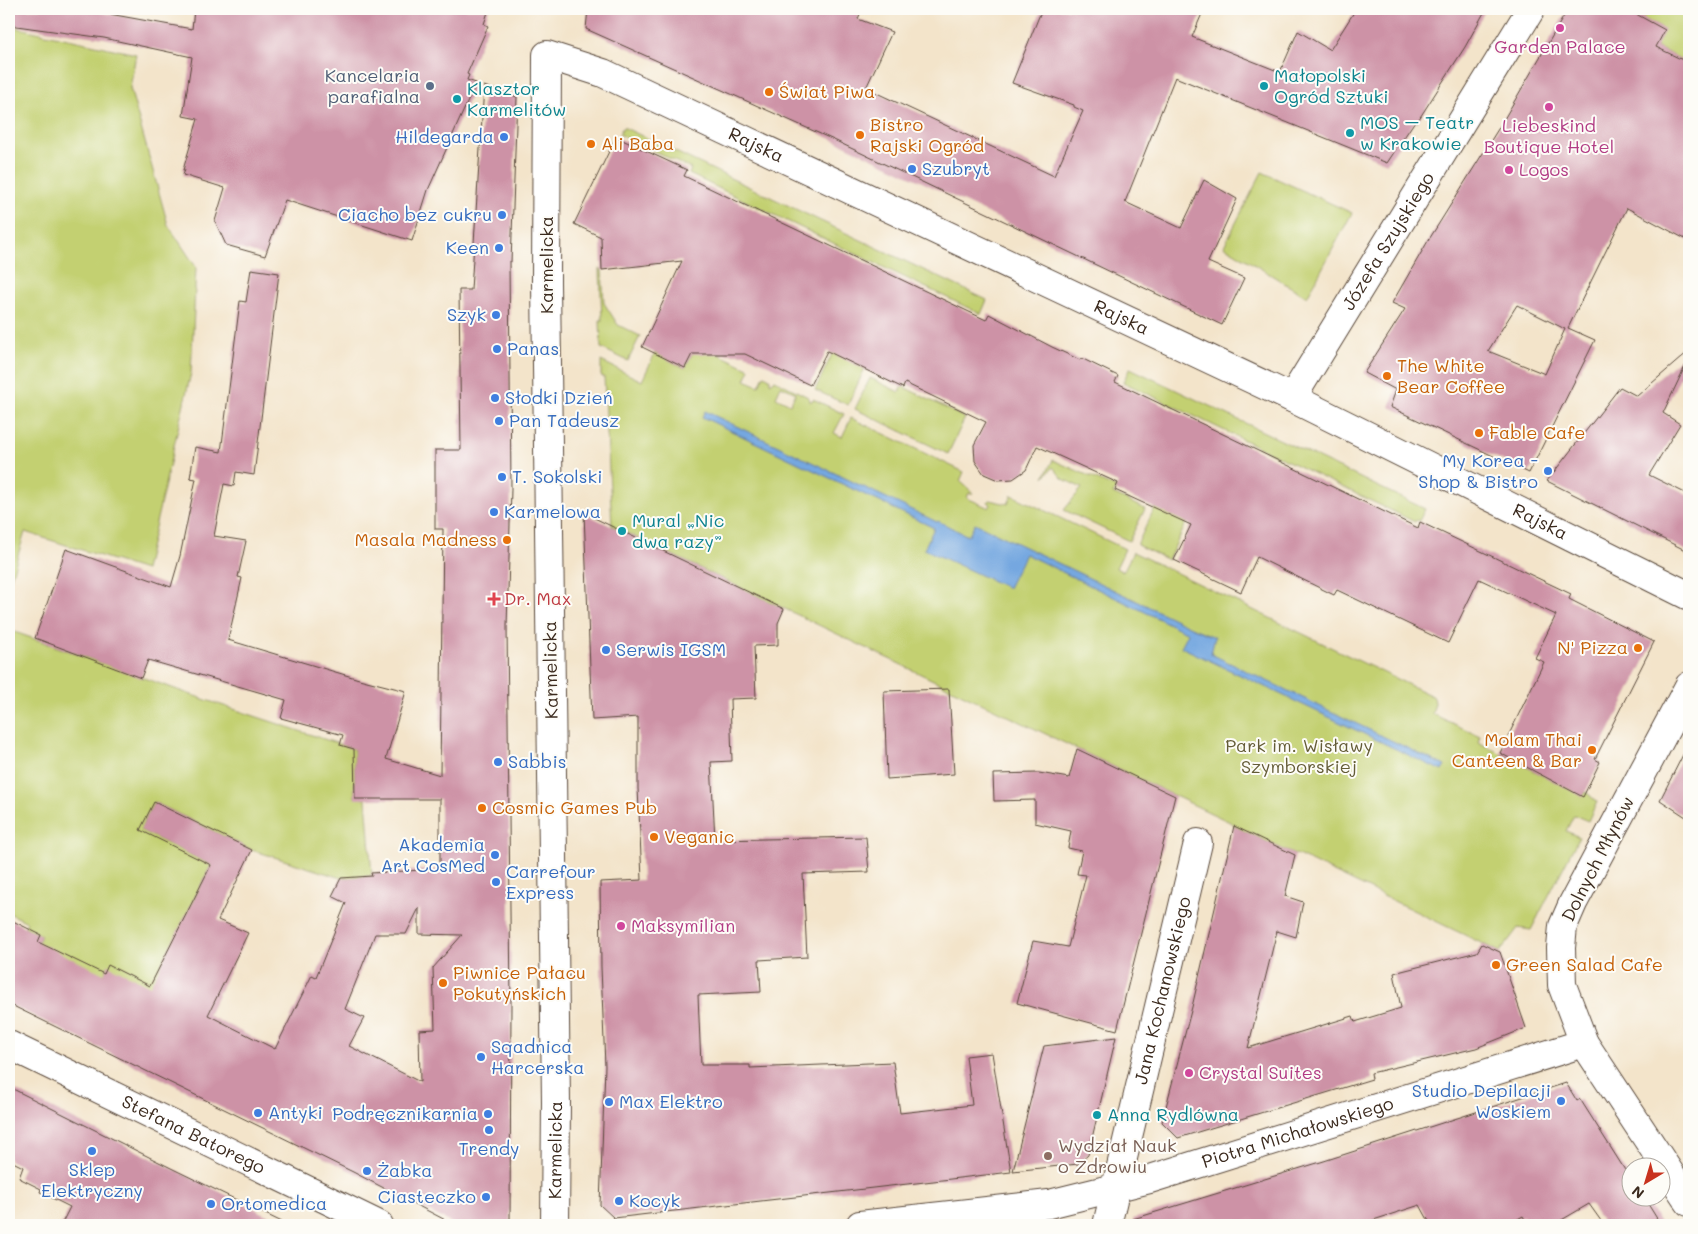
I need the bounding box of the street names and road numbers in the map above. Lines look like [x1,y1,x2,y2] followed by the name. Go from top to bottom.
[725,121,788,168] street label: Rajska
[1336,167,1439,314] street label: Józefa Szujskiego
[534,216,558,314] street label: Karmelicka
[1090,293,1153,340] street label: Rajska
[1509,497,1572,545] street label: Rajska
[537,621,563,719] street label: Karmelicka
[1555,792,1639,925] street label: Dolnych Młynów
[1128,894,1196,1087] street label: Jana Kochanowskiego
[118,1089,270,1179] street label: Stefana Batorego
[1199,1090,1396,1173] street label: Piotra Michałowskiego
[542,1101,567,1199] street label: Karmelicka

